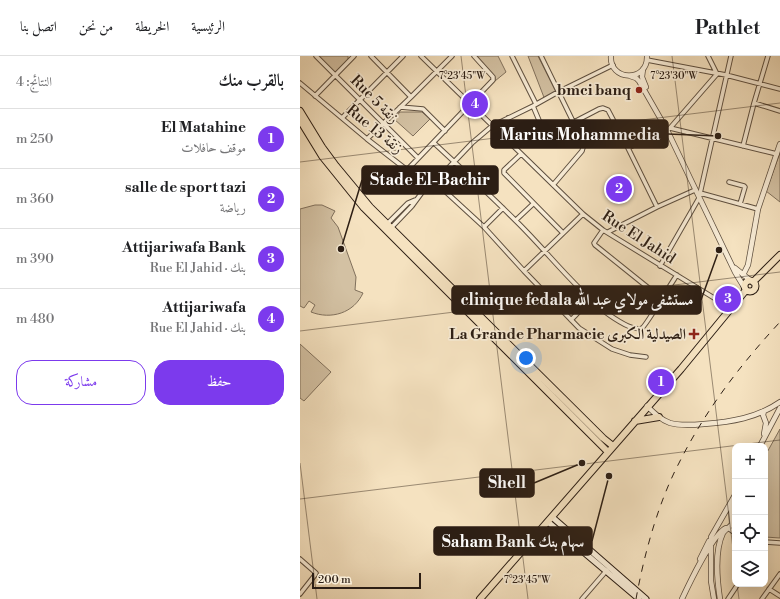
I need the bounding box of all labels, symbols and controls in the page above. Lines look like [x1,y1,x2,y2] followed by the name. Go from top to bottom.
[695,16,760,40] text: Pathlet
[20,18,57,36] text: اتصل بنا
[79,18,113,36] text: من نحن
[135,18,169,36] text: الخريطة
[191,18,225,36] text: الرئيسية
[218,70,284,92] text: بالقرب منك
[439,70,486,82] text: 7°23'45"W
[650,70,699,82] text: 7°23'30"W
[346,71,403,128] street label: Rue 5 زنقة
[16,74,52,90] text: النتائج: 4
[557,81,632,100] place label: bmci banq
[634,85,644,95] marker: bmci banq
[462,89,488,119] pin: 4
[342,101,407,158] street label: Rue 13 زنقة
[161,118,246,137] text: El Matahine
[491,120,668,148] callout: Marius Mohammedia
[500,125,661,145] text: Marius Mohammedia
[16,131,53,147] text: 250 m
[268,131,274,147] text: 1
[181,140,246,156] text: موقف حافلات
[362,166,498,194] callout: Stade El-Bachir
[370,170,490,190] text: Stade El-Bachir
[606,174,632,204] pin: 2
[125,178,246,197] text: salle de sport tazi
[16,191,54,207] text: 360 m
[267,191,275,207] text: 2
[220,200,246,216] text: رياضة
[598,207,679,268] street label: Rue El Jahid
[122,238,246,257] text: Attijariwafa Bank
[16,251,54,267] text: 390 m
[267,251,275,267] text: 3
[150,260,246,276] text: بنك · Rue El Jahid
[715,284,741,314] pin: 3
[452,286,701,314] callout: clinique fedala مستشفى مولاي عبد الله
[460,287,694,313] text: clinique fedala مستشفى مولاي عبد الله
[162,298,246,317] text: Attijariwafa
[16,311,54,327] text: 480 m
[267,311,275,327] text: 4
[150,320,246,336] text: بنك · Rue El Jahid
[449,325,686,344] place label: La Grande Pharmacie الصيدلية الكبرى
[689,329,699,339] marker: La Grande Pharmacie الصيدلية الكبرى
[516,348,536,368] your location
[16,360,146,405] button: مشاركة
[154,360,284,405] button: حفظ
[648,367,674,397] pin: 1
[732,443,768,587] map controls
[732,443,768,479] button: +
[480,469,534,497] callout: Shell
[488,473,527,493] text: Shell
[732,479,768,515] button: −
[732,515,768,551] button: locate
[434,527,592,555] callout: Saham Bank سهام بنك
[442,532,584,556] text: Saham Bank سهام بنك
[732,551,768,587] button: layers
[312,571,421,590] scale bar
[318,573,351,587] text: 200 m
[504,574,551,586] text: 7°23'45"W

